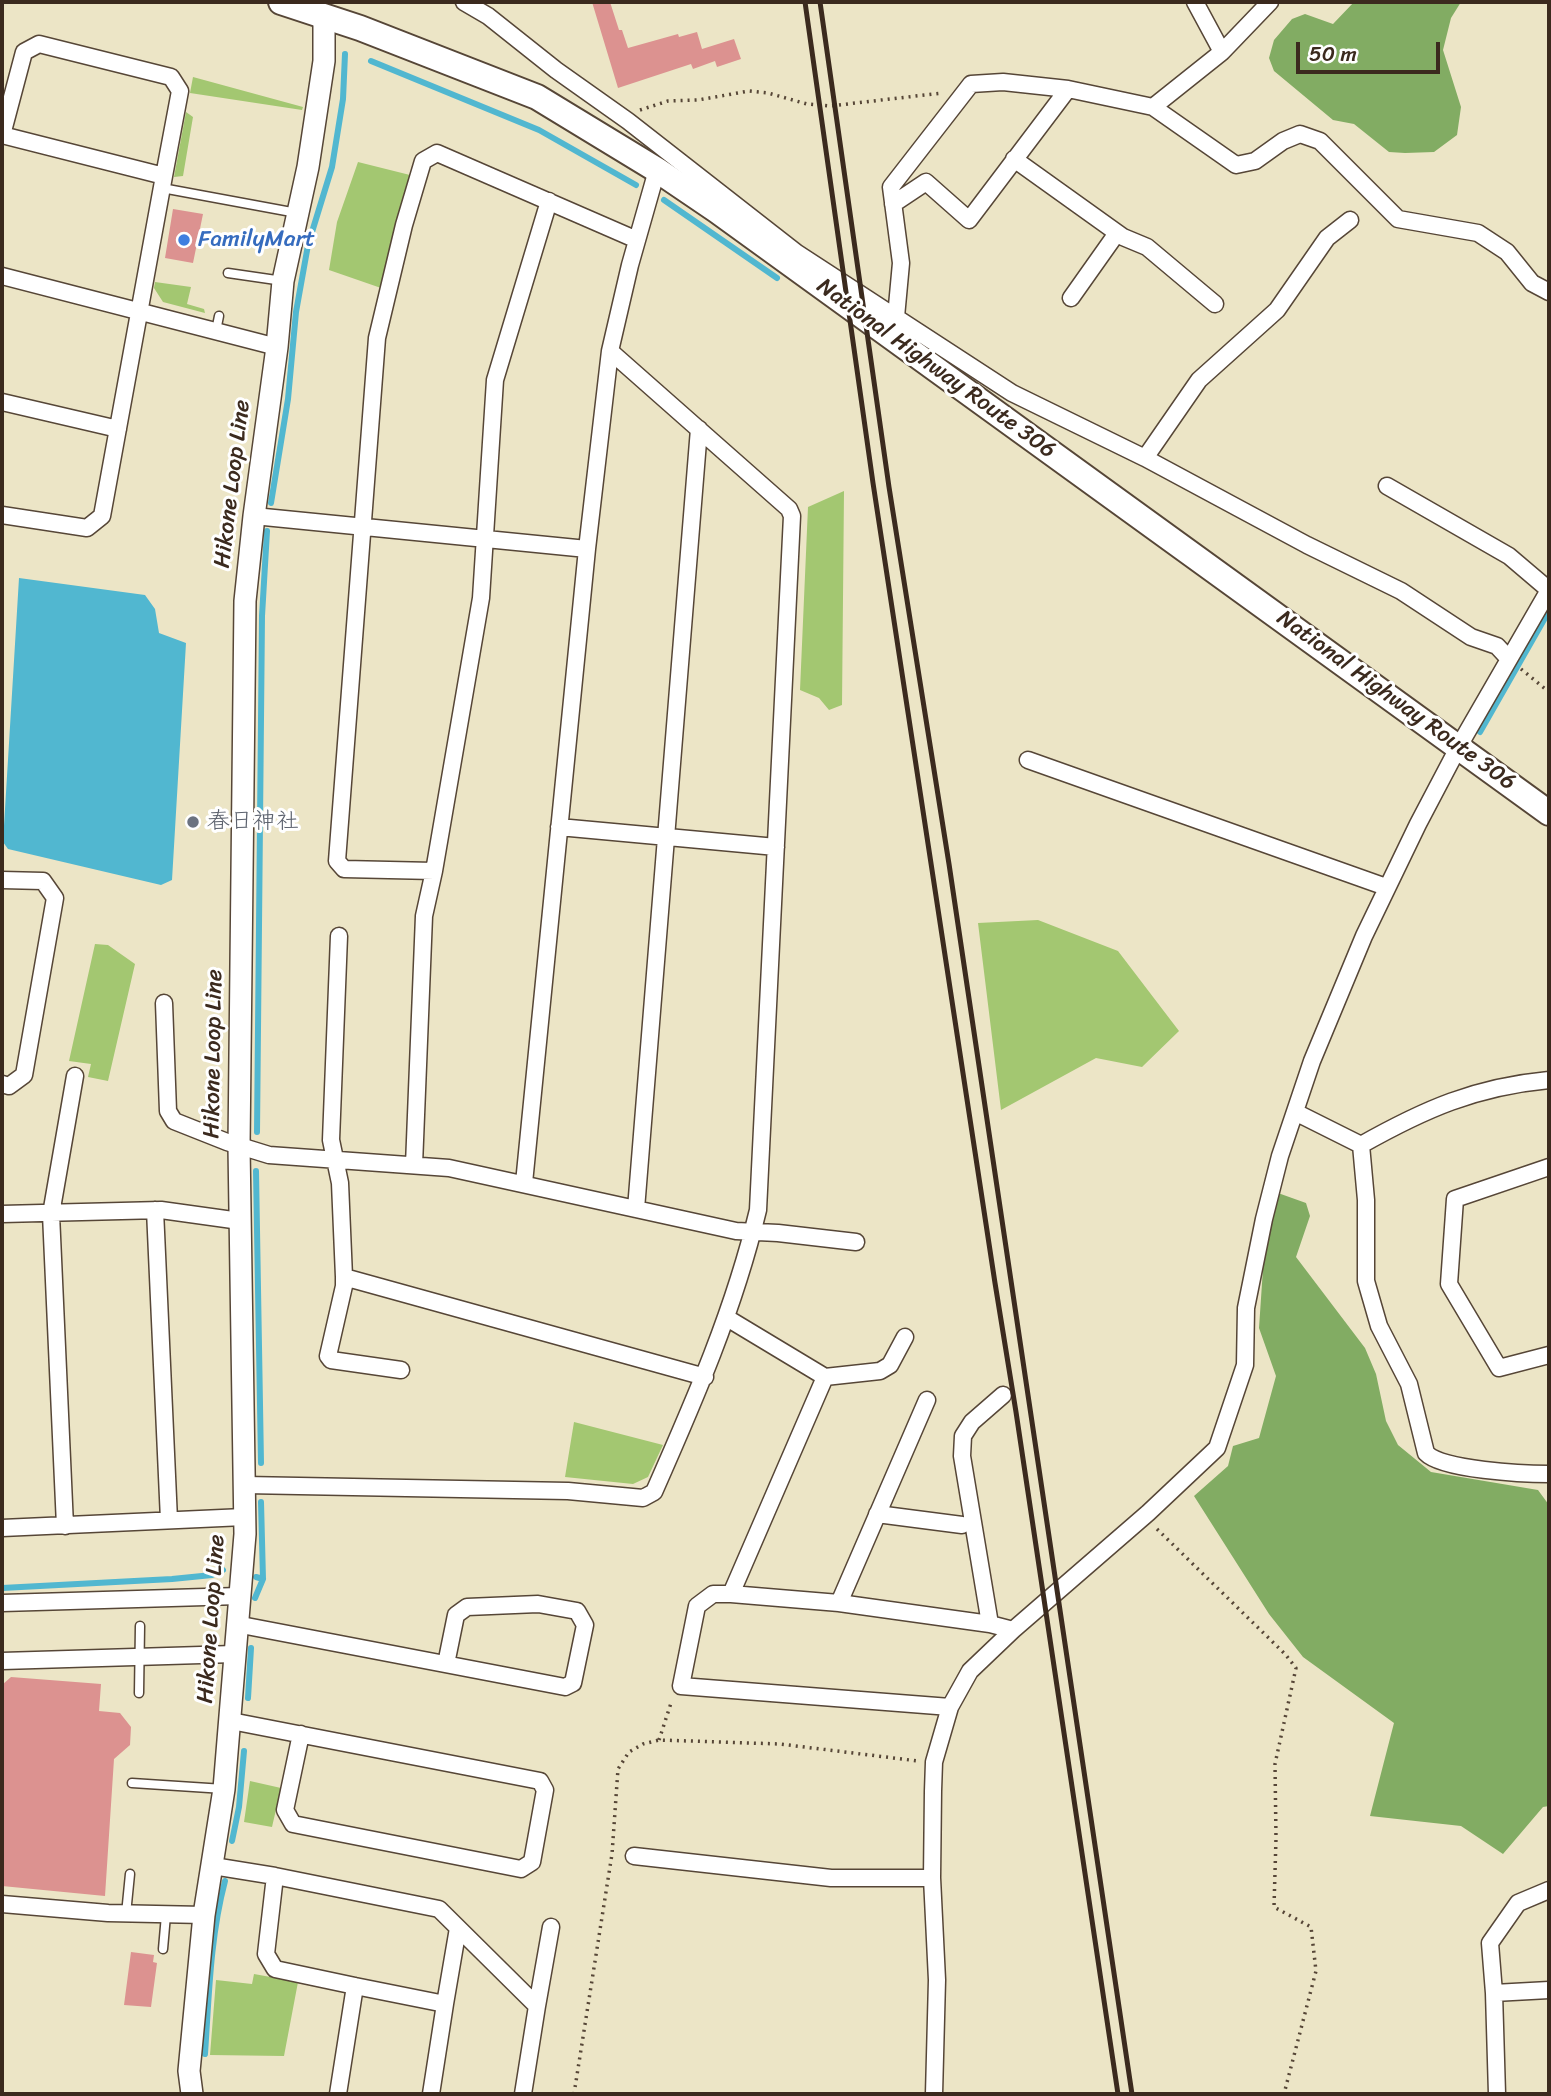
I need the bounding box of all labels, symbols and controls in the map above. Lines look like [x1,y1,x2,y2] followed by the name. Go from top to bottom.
[1299,28,1442,72] scale bar
[1309,35,1357,73] text: 50 m
[198,226,315,254] place label: FamilyMart
[176,232,192,248] marker: FamilyMart
[811,273,1061,465] street label: National Highway Route 306
[209,398,257,570] street label: Hikone Loop Line
[1271,605,1521,797] street label: National Highway Route 306
[207,808,299,836] place label: 春日神社
[185,814,201,830] marker: 春日神社
[199,969,229,1139] street label: Hikone Loop Line
[192,1534,232,1704] street label: Hikone Loop Line

